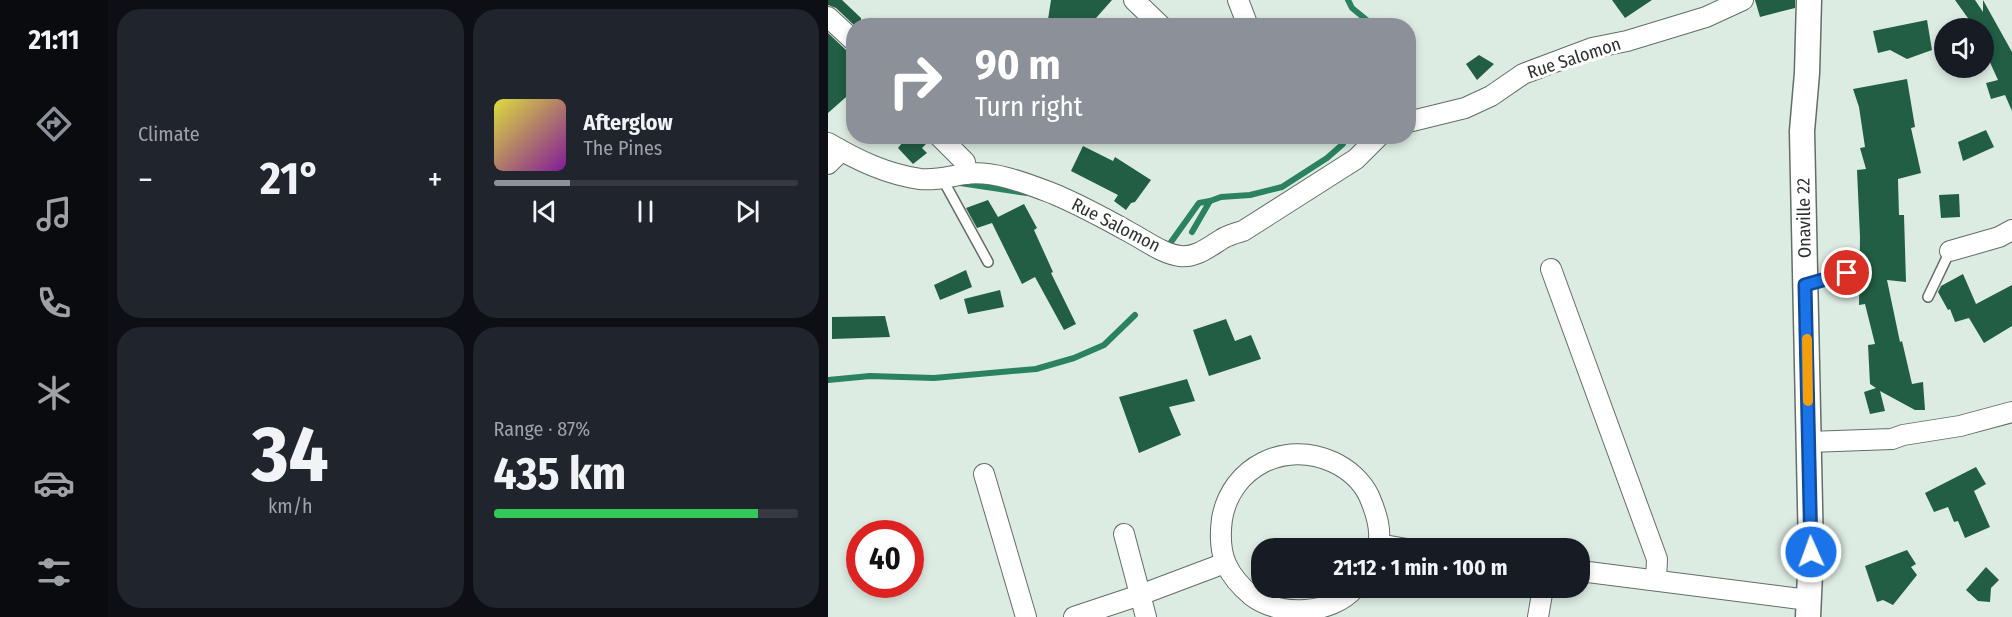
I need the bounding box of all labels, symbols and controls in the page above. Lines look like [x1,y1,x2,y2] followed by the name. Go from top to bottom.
[1934,18,1994,78] map controls
[1934,18,1994,78] button: sound
[28,24,80,56] text: 21:11
[1525,33,1623,83] street label: Rue Salomon
[975,40,1060,90] text: 90 m
[876,42,954,120] icon: right
[975,91,1083,123] text: Turn right
[33,103,75,145] icon: directions
[584,109,673,136] text: Afterglow
[138,122,200,146] text: Climate
[584,136,662,160] text: The Pines
[260,152,320,206] text: 21°
[138,160,153,200] text: −
[427,160,443,200] text: +
[1792,178,1816,258] street label: Onaville 22
[33,193,75,235] icon: music
[1068,193,1164,257] street label: Rue Salomon
[528,195,561,228] icon: previous
[629,195,662,228] icon: pause
[731,195,764,228] icon: next
[1821,247,1872,298] pin
[1830,256,1863,289] icon: arrive
[33,282,75,324] icon: phone
[33,372,75,414] icon: climate
[252,408,329,502] text: 34
[494,417,590,441] text: Range · 87%
[494,447,626,501] text: 435 km
[33,462,75,504] icon: car
[268,494,313,518] text: km/h
[846,520,924,598] speed limit sign: 40
[1779,520,1843,584] position arrow
[33,551,75,593] icon: filters
[1334,554,1507,581] text: 21:12 · 1 min · 100 m

